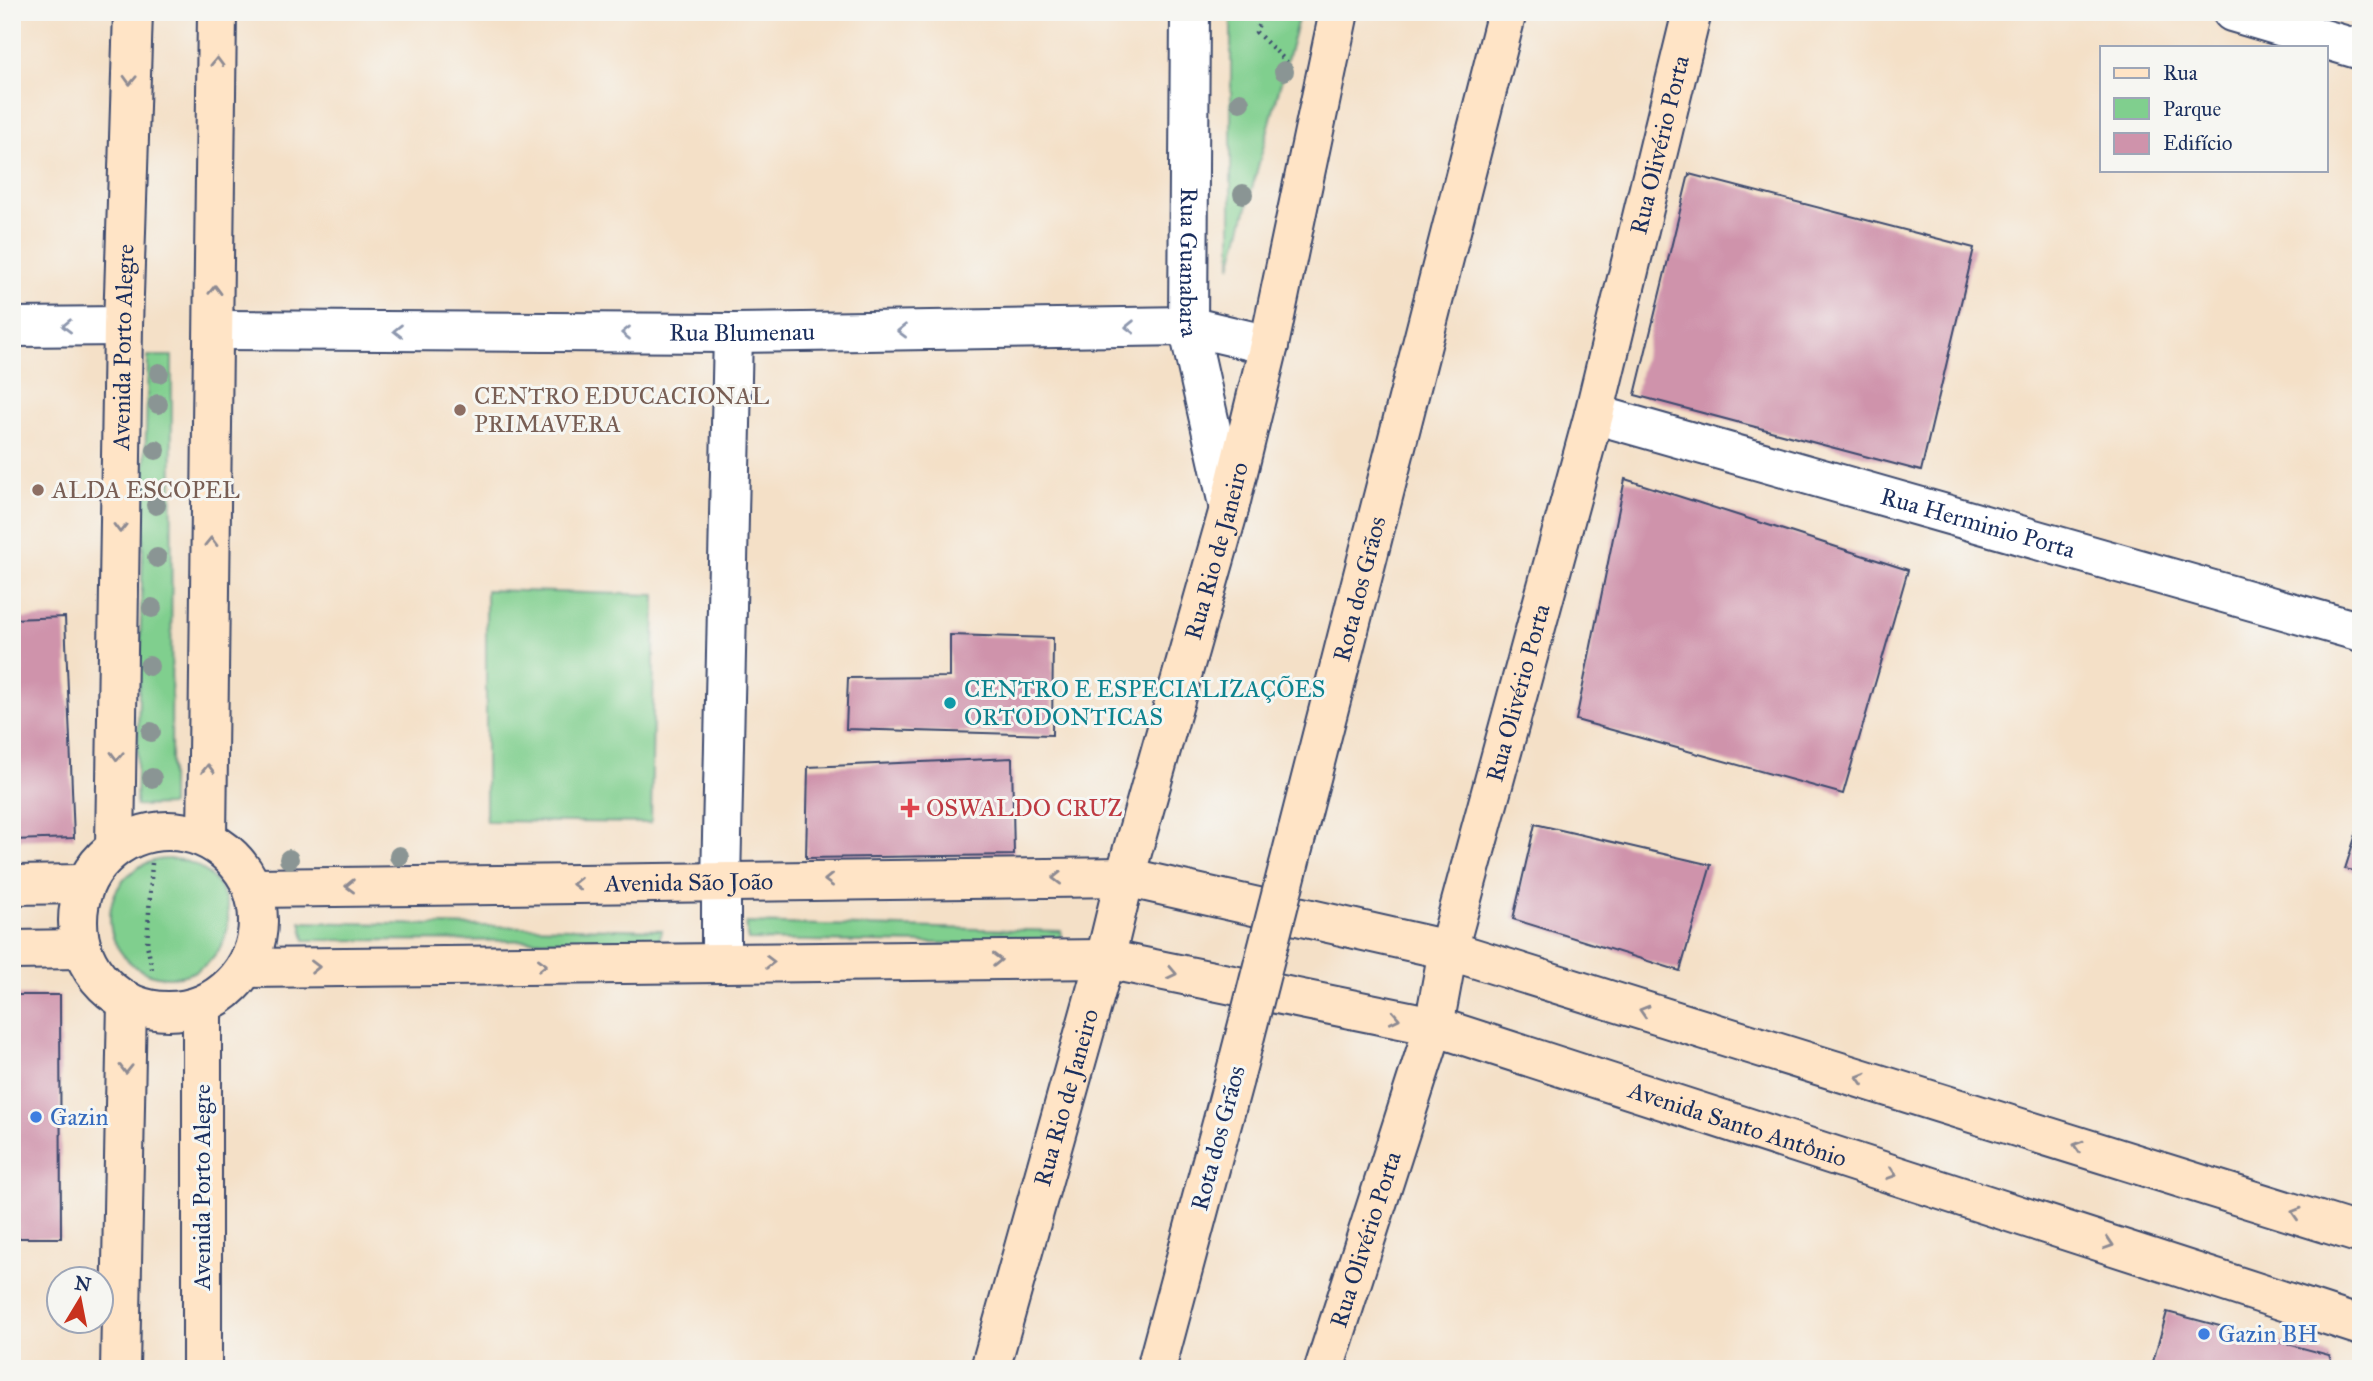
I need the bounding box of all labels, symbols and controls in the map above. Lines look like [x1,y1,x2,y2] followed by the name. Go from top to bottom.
[2100,46,2328,172] legend
[1623,52,1696,237] street label: Rua Olivério Porta
[209,57,225,67] one-way arrow
[2163,60,2198,86] text: Rua
[123,75,138,86] one-way arrow
[2163,96,2222,122] text: Parque
[2163,130,2233,156] text: Edifício
[1173,187,1205,341] street label: Rua Guanabara
[106,243,141,451] street label: Avenida Porto Alegre
[207,284,223,295] one-way arrow
[669,317,815,348] street label: Rua Blumenau
[62,319,73,334] one-way arrow
[1124,319,1134,335] one-way arrow
[392,323,403,339] one-way arrow
[896,323,907,339] one-way arrow
[620,325,630,341] one-way arrow
[474,381,769,439] place label: CENTRO EDUCACIONAL PRIMAVERA
[452,402,468,418] marker: CENTRO EDUCACIONAL PRIMAVERA
[1178,459,1255,643] street label: Rua Rio de Janeiro
[51,475,240,505] place label: ALDA ESCOPEL
[1877,481,2079,565] street label: Rua Herminio Porta
[30,482,46,498] marker: ALDA ESCOPEL
[1326,513,1392,665] street label: Rota dos Grãos
[112,524,128,534] one-way arrow
[203,536,219,547] one-way arrow
[1480,600,1557,785] street label: Rua Olivério Porta
[964,674,1325,732] place label: CENTRO E ESPECIALIZAÇÕES ORTODONTICAS
[942,695,958,711] marker: CENTRO E ESPECIALIZAÇÕES ORTODONTICAS
[109,751,124,762] one-way arrow
[200,764,216,774] one-way arrow
[926,793,1123,823] place label: OSWALDO CRUZ
[900,798,920,818] marker: OSWALDO CRUZ
[603,866,773,899] street label: Avenida São João
[1051,870,1061,886] one-way arrow
[823,873,834,888] one-way arrow
[571,876,582,891] one-way arrow
[344,879,355,894] one-way arrow
[992,952,1003,968] one-way arrow
[765,954,775,970] one-way arrow
[537,957,548,972] one-way arrow
[310,959,320,975] one-way arrow
[1166,964,1178,979] one-way arrow
[1638,1004,1650,1019] one-way arrow
[1027,1005,1105,1190] street label: Rua Rio de Janeiro
[1389,1010,1401,1025] one-way arrow
[1184,1062,1252,1214] street label: Rota dos Grãos
[118,1064,133,1075] one-way arrow
[1855,1072,1867,1087] one-way arrow
[1624,1075,1851,1174] street label: Avenida Santo Antônio
[187,1084,217,1291] street label: Avenida Porto Alegre
[50,1102,108,1132] place label: Gazin
[28,1109,44,1125] marker: Gazin
[2073,1139,2085,1154] one-way arrow
[1323,1147,1408,1331] street label: Rua Olivério Porta
[1886,1166,1898,1181] one-way arrow
[2290,1207,2302,1222] one-way arrow
[2102,1236,2114,1251] one-way arrow
[46,1266,116,1336] north arrow
[73,1271,93,1296] text: N
[2218,1319,2318,1349] place label: Gazin BH
[2196,1326,2212,1342] marker: Gazin BH

